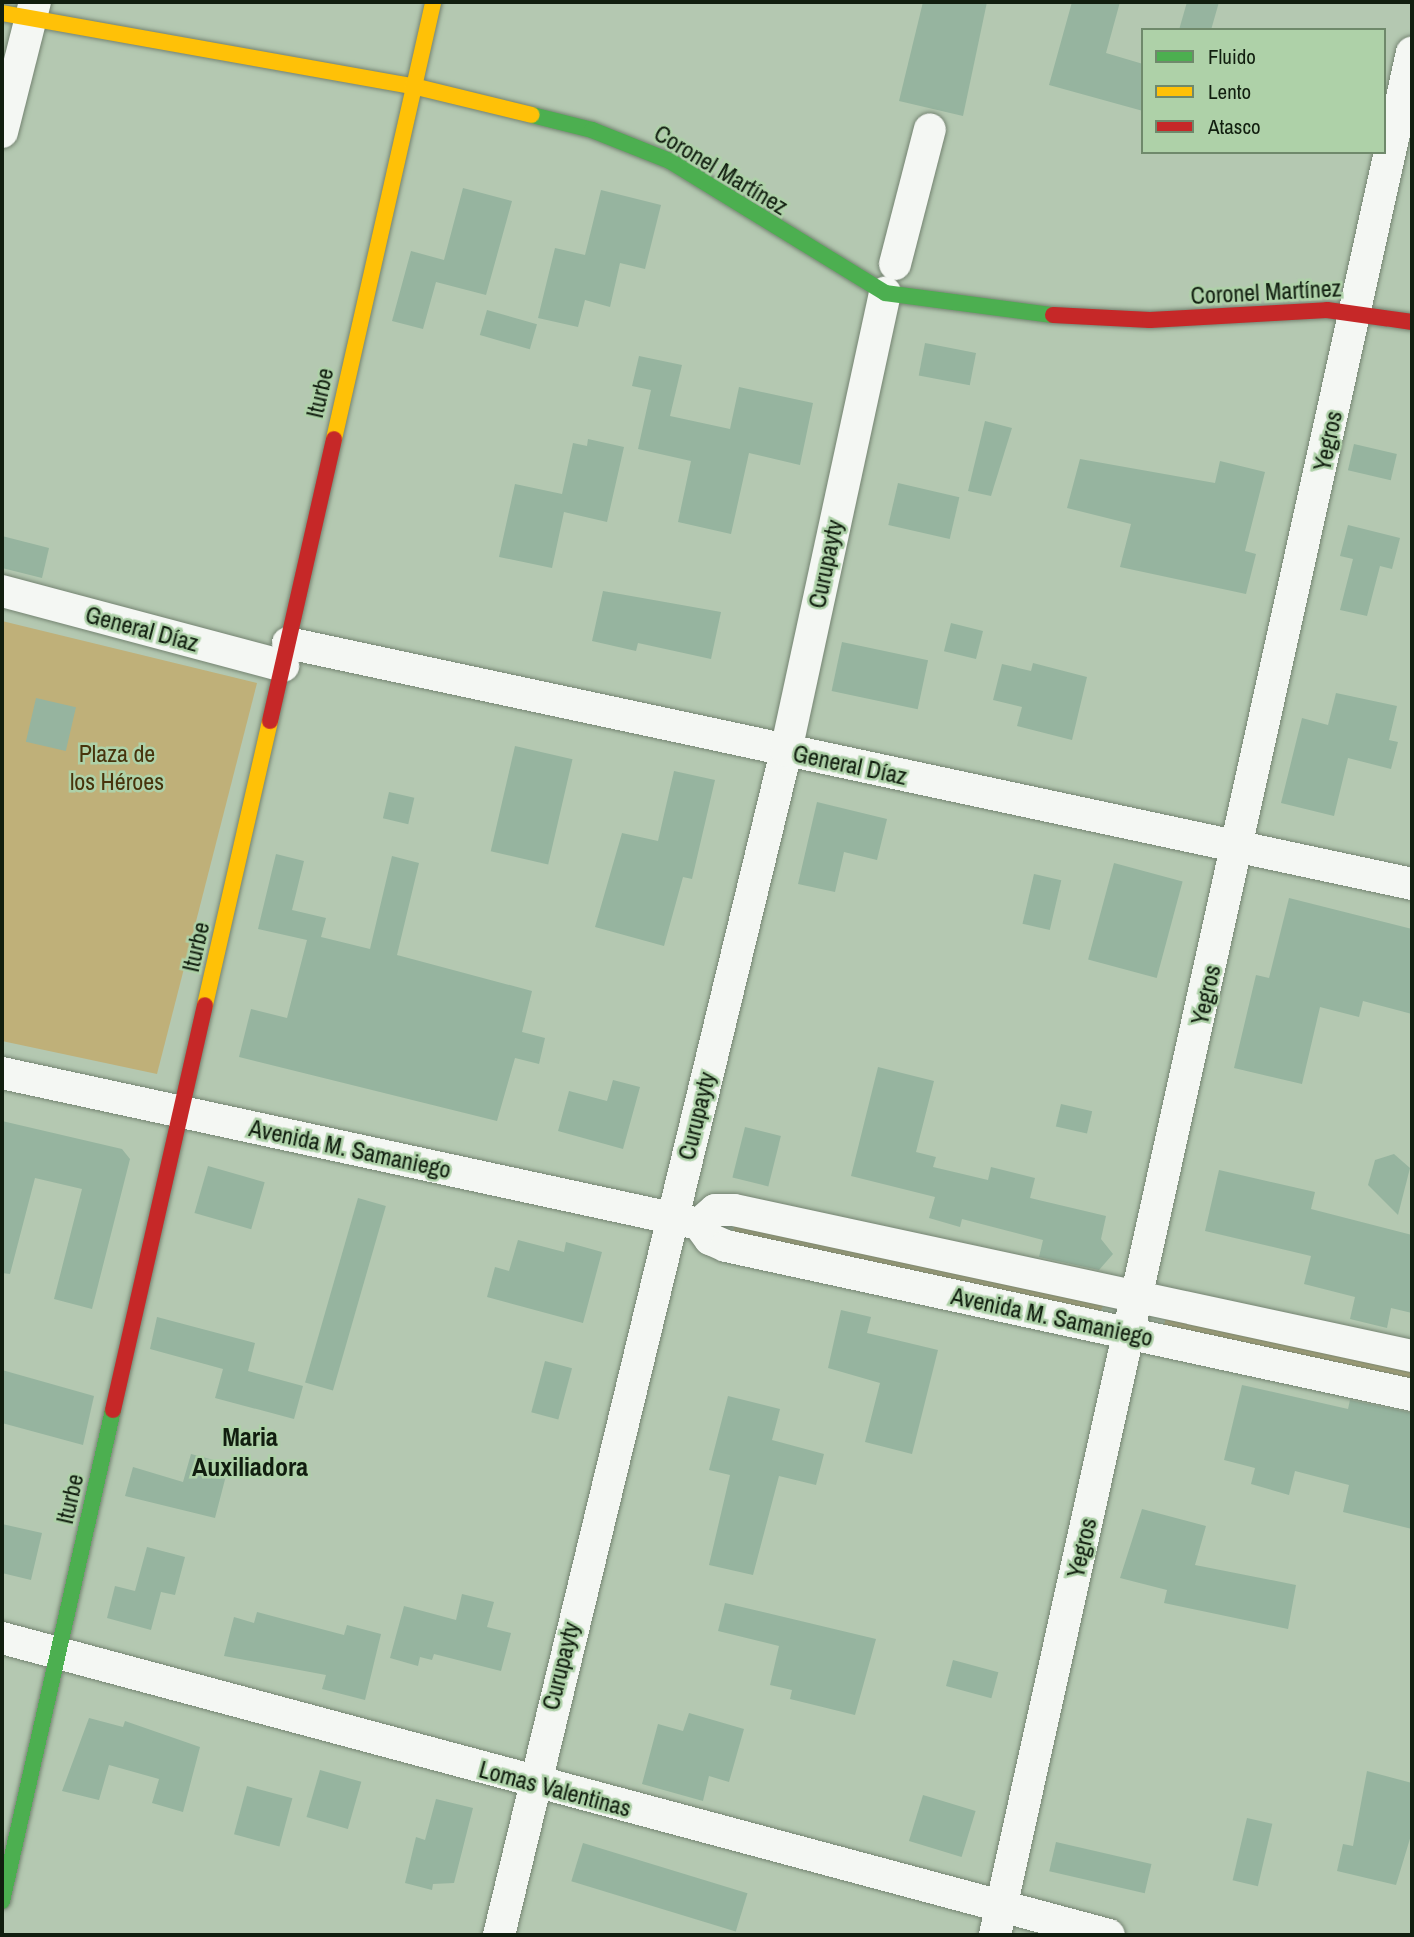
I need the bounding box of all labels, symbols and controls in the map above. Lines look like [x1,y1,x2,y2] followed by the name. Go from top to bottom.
[1141,28,1386,154] legend
[1208,42,1256,71] text: Fluido
[1208,77,1251,106] text: Lento
[1208,112,1261,141] text: Atasco
[649,119,793,221] street label: Coronel Martínez
[1190,274,1342,310] street label: Coronel Martínez
[300,365,340,421] street label: Iturbe
[1308,408,1348,474] street label: Yegros
[803,517,849,611] street label: Curupayty
[82,600,202,658] street label: General Díaz
[790,739,910,791] street label: General Díaz
[70,740,164,796] park label: Plaza de los Héroes
[176,919,216,975] street label: Iturbe
[1185,962,1227,1028] street label: Yegros
[672,1069,722,1163] street label: Curupayty
[247,1114,453,1184] street label: Avenida M. Samaniego
[949,1282,1155,1352] street label: Avenida M. Samaniego
[192,1421,308,1482] district label: Maria Auxiliadora
[50,1471,90,1527] street label: Iturbe
[1061,1515,1103,1581] street label: Yegros
[536,1619,586,1713] street label: Curupayty
[476,1755,634,1823] street label: Lomas Valentinas

